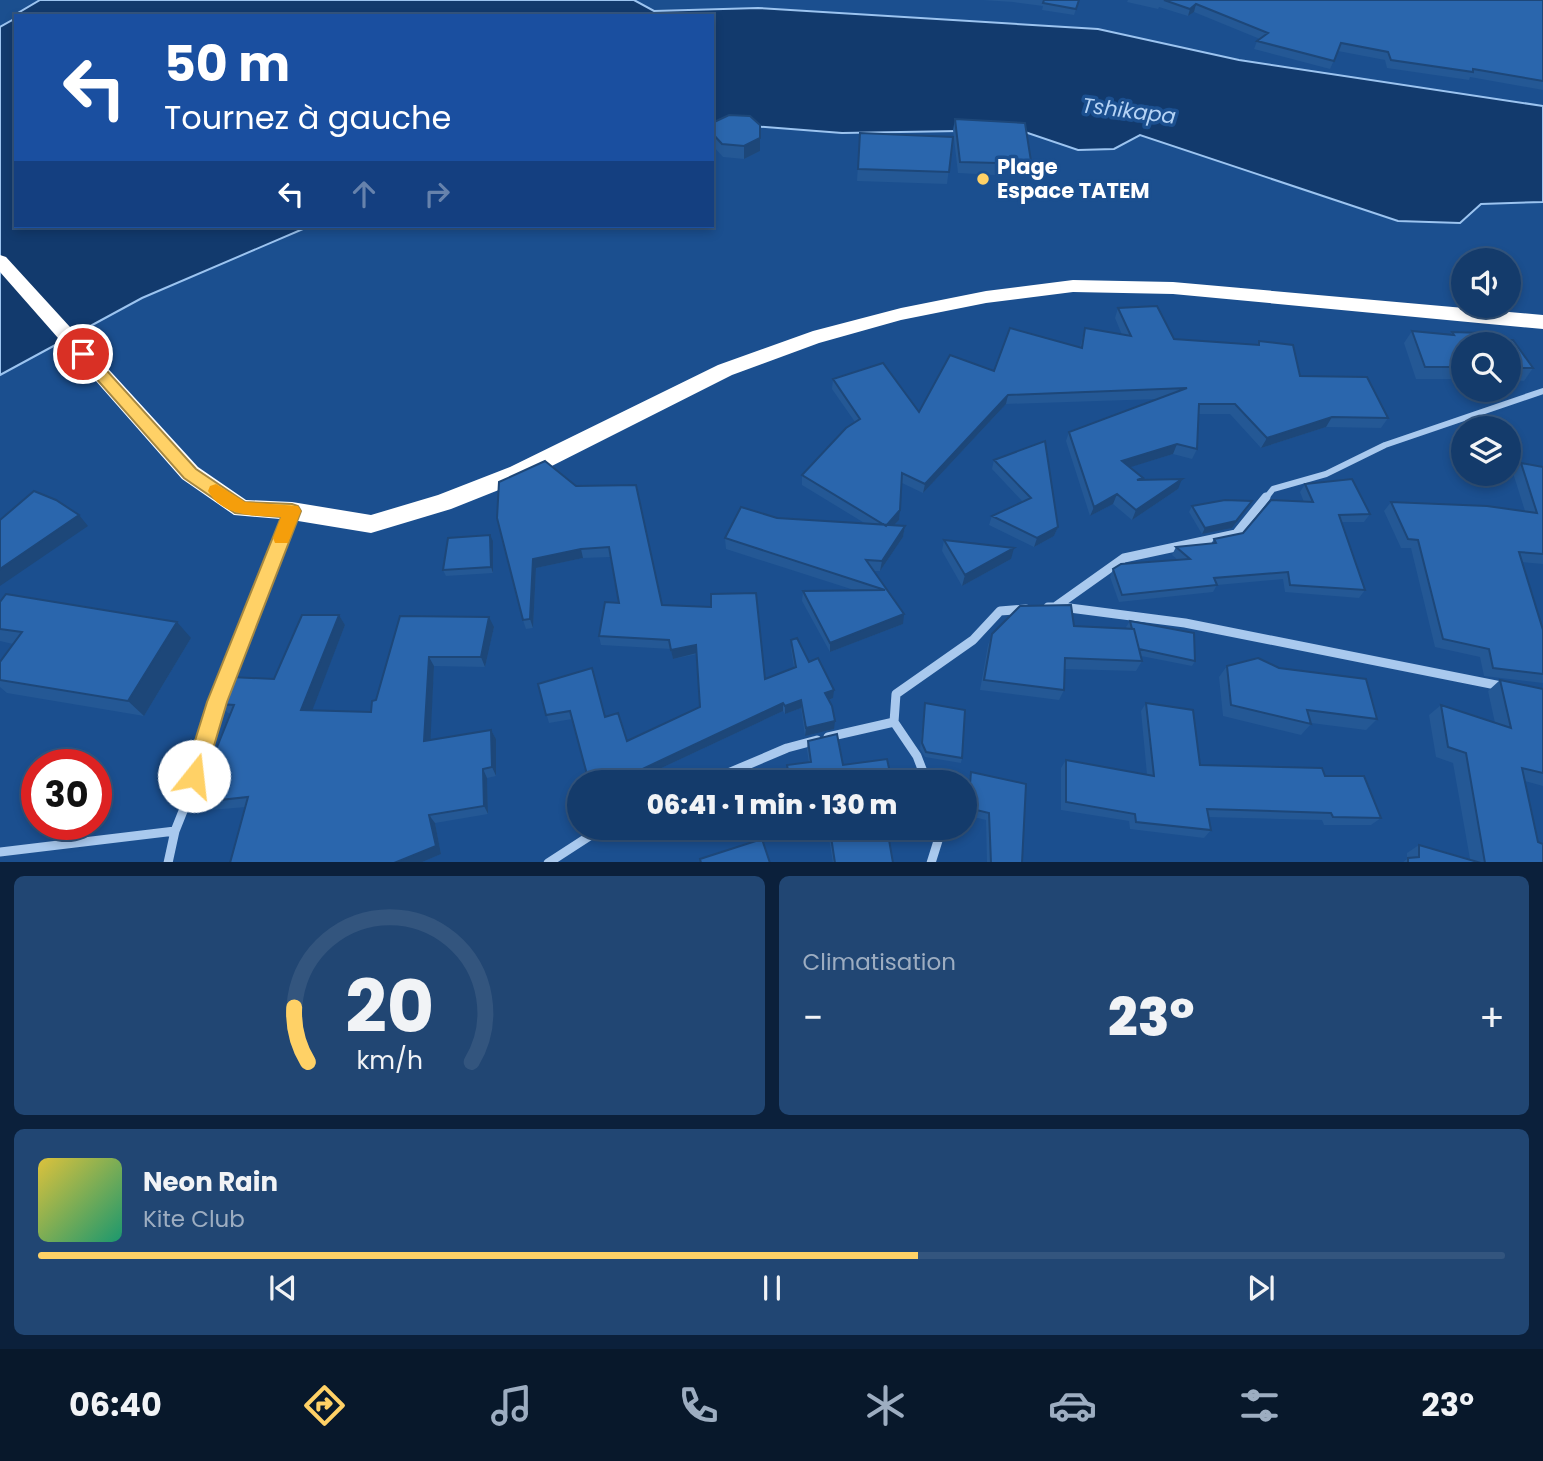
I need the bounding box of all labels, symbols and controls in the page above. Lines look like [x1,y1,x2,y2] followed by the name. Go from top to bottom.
[164,30,290,98] text: 50 m
[49,42,140,133] icon: left
[1080,90,1178,131] water label: Tshikapa
[164,95,451,140] text: Tournez à gauche
[997,152,1150,205] place label: Plage Espace TATEM
[975,171,991,187] marker: Plage Espace TATEM
[272,175,310,213] icon: left
[345,175,383,213] icon: ahead
[418,175,456,213] icon: right
[1451,248,1521,486] map controls
[1451,248,1521,318] button: sound
[53,324,113,384] pin
[1451,332,1521,402] button: search
[64,335,102,373] icon: arrive
[1451,416,1521,486] button: layers
[157,739,231,813] position arrow
[21,749,112,840] speed limit sign: 30
[647,787,897,823] text: 06:41 · 1 min · 130 m
[803,946,956,978] text: Climatisation
[345,956,434,1057] text: 20
[1108,981,1194,1054] text: 23°
[803,991,823,1044] text: −
[1479,991,1505,1044] text: +
[356,1042,423,1077] text: km/h
[143,1164,278,1200] text: Neon Rain
[143,1203,245,1235] text: Kite Club
[264,1269,302,1307] icon: previous
[753,1269,791,1307] icon: pause
[1242,1269,1280,1307] icon: next
[300,1381,349,1430] icon: directions
[487,1381,536,1430] icon: music
[674,1381,723,1430] icon: phone
[861,1381,910,1430] icon: climate
[1048,1381,1097,1430] icon: car
[1235,1381,1284,1430] icon: filters
[69,1382,162,1427] text: 06:40
[1422,1382,1474,1427] text: 23°

